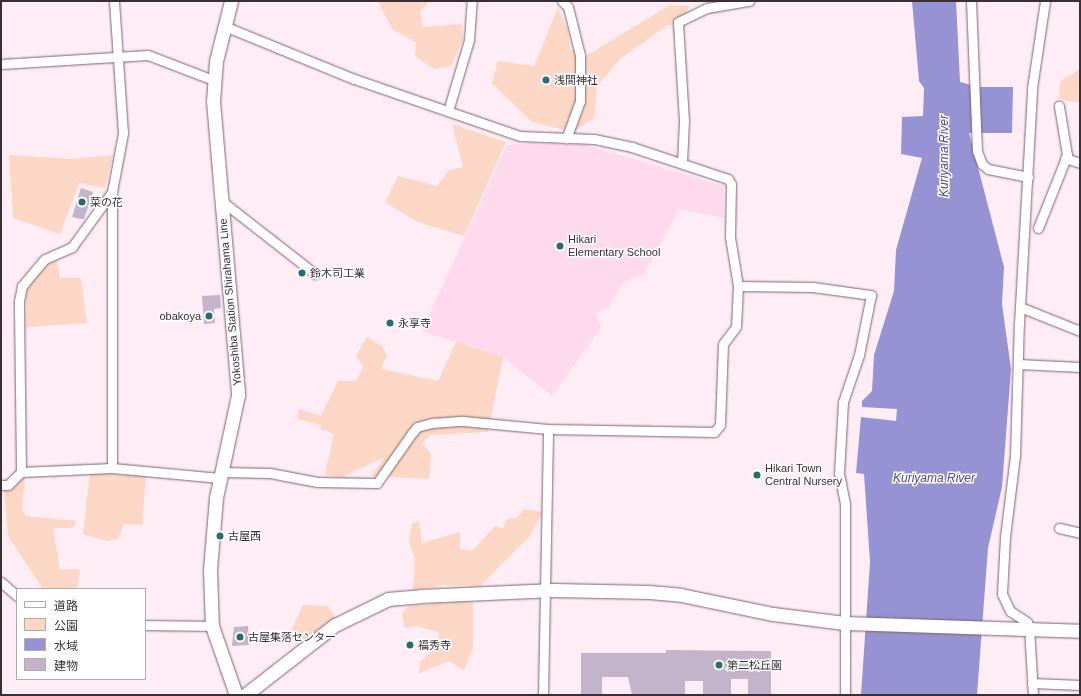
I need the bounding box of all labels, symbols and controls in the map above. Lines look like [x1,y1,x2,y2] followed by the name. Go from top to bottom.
[554,73,598,87] place label: 浅間神社
[541,75,551,85] marker: 浅間神社
[938,115,952,197] water label: Kuriyama River
[90,195,123,209] place label: 菜の花
[77,197,87,207] marker: 菜の花
[216,218,244,386] street label: Yokoshiba Station Shirahama Line
[568,233,660,259] place label: Hikari Elementary School
[555,241,565,251] marker: Hikari Elementary School
[310,266,365,280] place label: 鈴木司工業
[297,268,307,278] marker: 鈴木司工業
[159,309,201,323] place label: obakoya
[204,311,214,321] marker: obakoya
[398,316,431,330] place label: 永享寺
[385,318,395,328] marker: 永享寺
[765,462,842,488] place label: Hikari Town Central Nursery
[752,470,762,480] marker: Hikari Town Central Nursery
[893,472,975,486] water label: Kuriyama River
[228,529,261,543] place label: 古屋西
[215,531,225,541] marker: 古屋西
[16,588,146,680] legend
[54,599,78,613] text: 道路
[54,619,78,633] text: 公園
[248,630,336,644] place label: 古屋集落センター
[235,632,245,642] marker: 古屋集落センター
[418,638,451,652] place label: 福秀寺
[54,639,78,653] text: 水域
[405,640,415,650] marker: 福秀寺
[727,658,782,672] place label: 第二松丘園
[54,659,78,673] text: 建物
[714,660,724,670] marker: 第二松丘園

